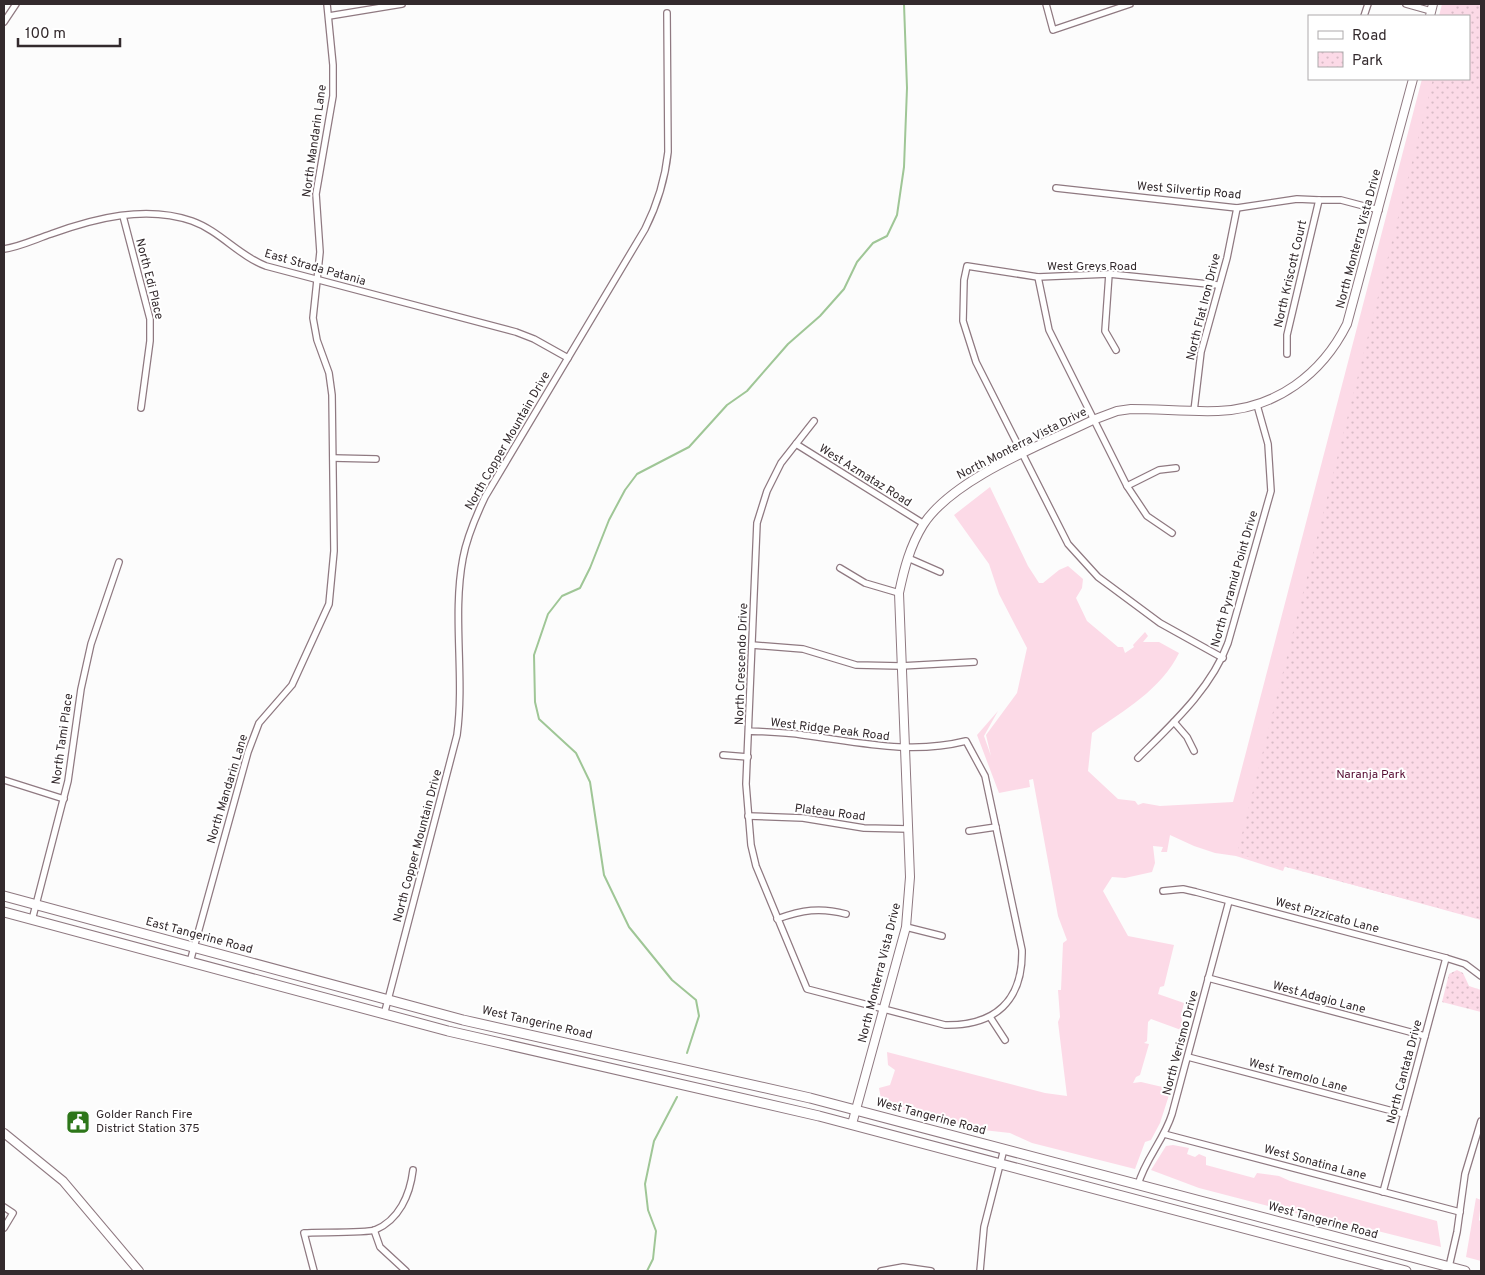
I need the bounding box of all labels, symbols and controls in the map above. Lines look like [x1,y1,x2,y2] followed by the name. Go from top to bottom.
[18,15,120,47] scale bar
[1308,15,1470,80] legend
[25,25,66,44] text: 100 m
[1352,27,1387,46] text: Road
[1352,52,1383,71] text: Park
[299,84,331,198] street label: North Mandarin Lane
[1333,167,1385,311] street label: North Monterra Vista Drive
[1136,178,1242,204] street label: West Silvertip Road
[1271,219,1311,329] street label: North Kriscott Court
[131,237,167,321] street label: North Edi Place
[262,246,368,290] street label: East Strada Patania
[1183,252,1225,362] street label: North Flat Iron Drive
[1047,259,1137,275] street label: West Greys Road
[462,369,554,513] street label: North Copper Mountain Drive
[954,404,1090,484] street label: North Monterra Vista Drive
[816,441,914,511] street label: West Azmataz Road
[1208,509,1262,649] street label: North Pyramid Point Drive
[732,603,752,725] street label: North Crescendo Drive
[49,692,77,786] street label: North Tami Place
[769,715,891,745] street label: West Ridge Peak Road
[204,732,252,846] street label: North Mandarin Lane
[1336,767,1406,783] park label: Naranja Park
[390,768,446,924] street label: North Copper Mountain Drive
[794,801,866,825] street label: Plateau Road
[1273,894,1381,938] street label: West Pizzicato Lane
[855,901,905,1045] street label: North Monterra Vista Drive
[144,914,254,958] street label: East Tangerine Road
[1271,978,1367,1018] street label: West Adagio Lane
[1159,989,1203,1097] street label: North Verismo Drive
[480,1002,594,1044] street label: West Tangerine Road
[1383,1018,1427,1126] street label: North Cantata Drive
[1247,1055,1349,1097] street label: West Tremolo Lane
[874,1095,988,1139] street label: West Tangerine Road
[96,1107,200,1137] place label: Golder Ranch Fire District Station 375
[65,1109,91,1135] public building icon: Golder Ranch Fire District Station 375
[1262,1142,1368,1184] street label: West Sonatina Lane
[1266,1199,1380,1243] street label: West Tangerine Road

